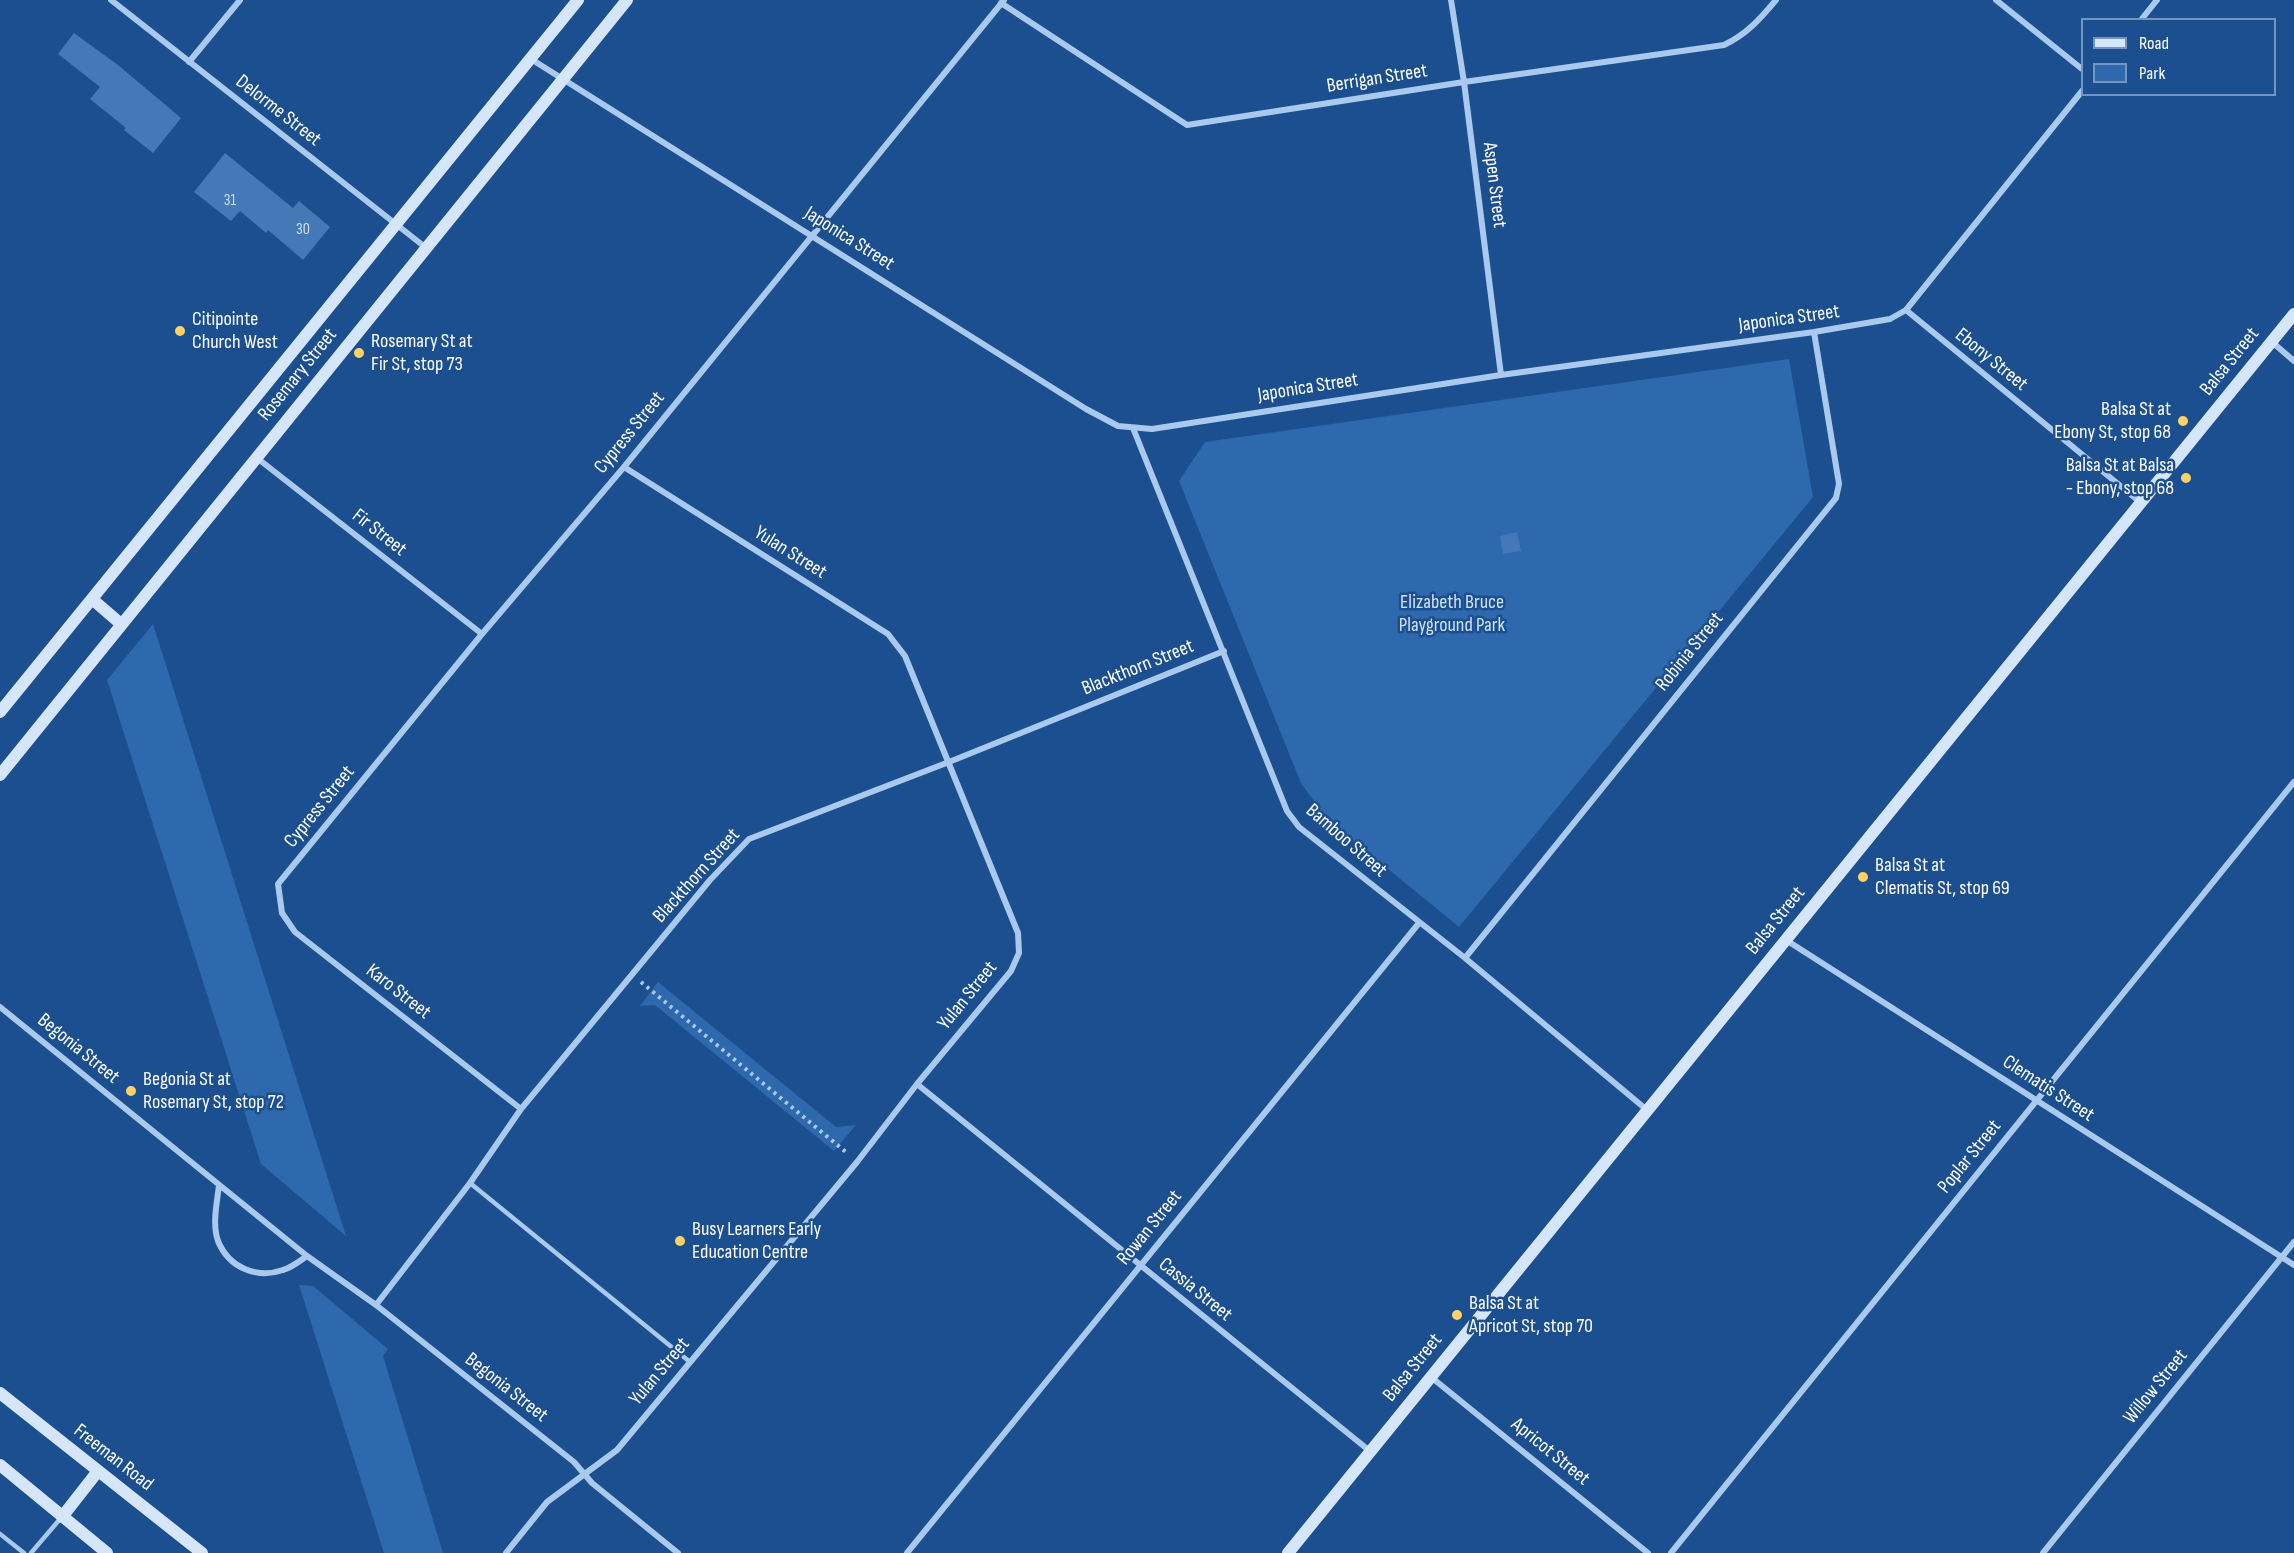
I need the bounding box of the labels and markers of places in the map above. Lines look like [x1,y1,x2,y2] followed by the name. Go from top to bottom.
[192,308,278,355] place label: Citipointe Church West
[173,324,187,338] marker: Citipointe Church West
[371,330,472,377] place label: Rosemary St at Fir St, stop 73
[352,346,366,360] marker: Rosemary St at Fir St, stop 73
[2054,398,2171,445] place label: Balsa St at Ebony St, stop 68
[2176,414,2190,428] marker: Balsa St at Ebony St, stop 68
[2066,454,2174,501] place label: Balsa St at Balsa - Ebony, stop 68
[2179,471,2193,485] marker: Balsa St at Balsa - Ebony, stop 68
[1875,854,2010,901] place label: Balsa St at Clematis St, stop 69
[1856,870,1870,884] marker: Balsa St at Clematis St, stop 69
[143,1068,284,1115] place label: Begonia St at Rosemary St, stop 72
[124,1084,138,1098] marker: Begonia St at Rosemary St, stop 72
[692,1218,821,1265] place label: Busy Learners Early Education Centre
[673,1234,687,1248] marker: Busy Learners Early Education Centre
[1469,1292,1593,1339] place label: Balsa St at Apricot St, stop 70
[1450,1308,1464,1322] marker: Balsa St at Apricot St, stop 70

